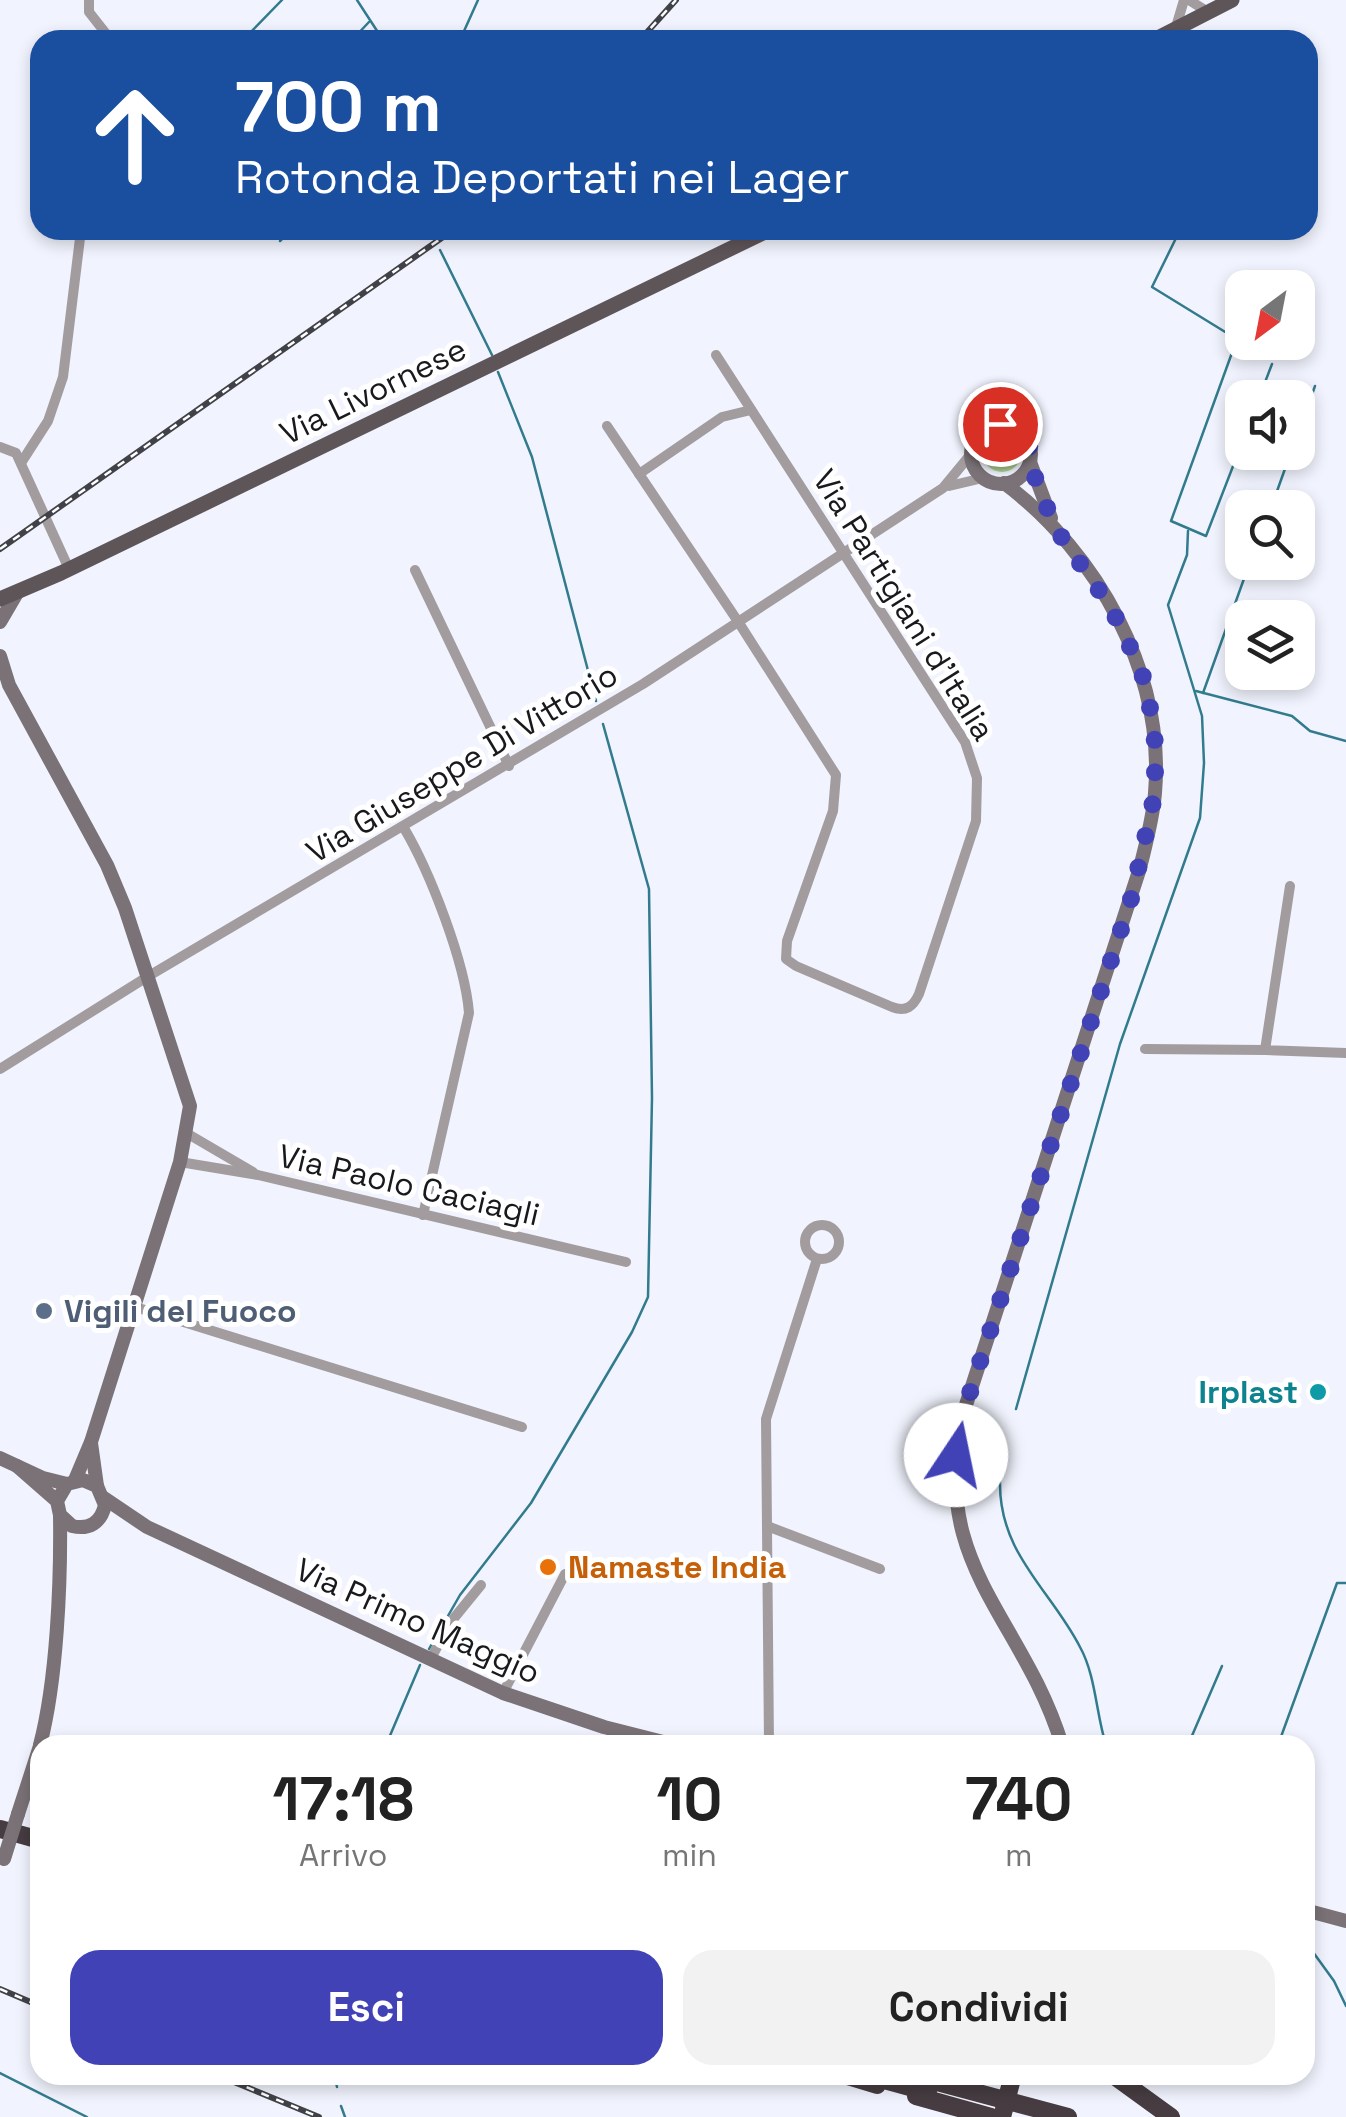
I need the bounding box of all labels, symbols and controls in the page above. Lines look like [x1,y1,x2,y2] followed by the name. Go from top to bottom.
[235,62,442,151] text: 700 m
[70,70,200,200] icon: ahead
[235,149,850,206] text: Rotonda Deportati nei Lager
[1225,270,1315,360] north arrow
[1225,270,1315,690] map controls
[273,329,473,453] street label: Via Livornese
[1225,380,1315,470] button: sound
[958,382,1043,467] pin
[973,397,1028,452] icon: arrive
[804,462,1004,748] street label: Via Partigiani d'Italia
[1225,490,1315,580] button: search
[1225,600,1315,690] button: layers
[299,654,625,872] street label: Via Giuseppe Di Vittorio
[275,1136,543,1234] street label: Via Paolo Caciagli
[64,1291,297,1331] place label: Vigili del Fuoco
[33,1300,55,1322] marker: Vigili del Fuoco
[1199,1372,1298,1412] place label: Irplast
[1307,1381,1329,1403] marker: Irplast
[904,1403,1008,1507] position arrow
[568,1547,786,1587] place label: Namaste India
[290,1549,546,1693] street label: Via Primo Maggio
[537,1556,559,1578] marker: Namaste India
[273,1761,414,1838] text: 17:18
[656,1761,722,1838] text: 10
[965,1761,1072,1838] text: 740
[299,1835,387,1875] text: Arrivo
[662,1835,717,1875] text: min
[1005,1835,1032,1875] text: m
[70,1950,663,2065] button: Esci
[683,1950,1275,2065] button: Condividi

